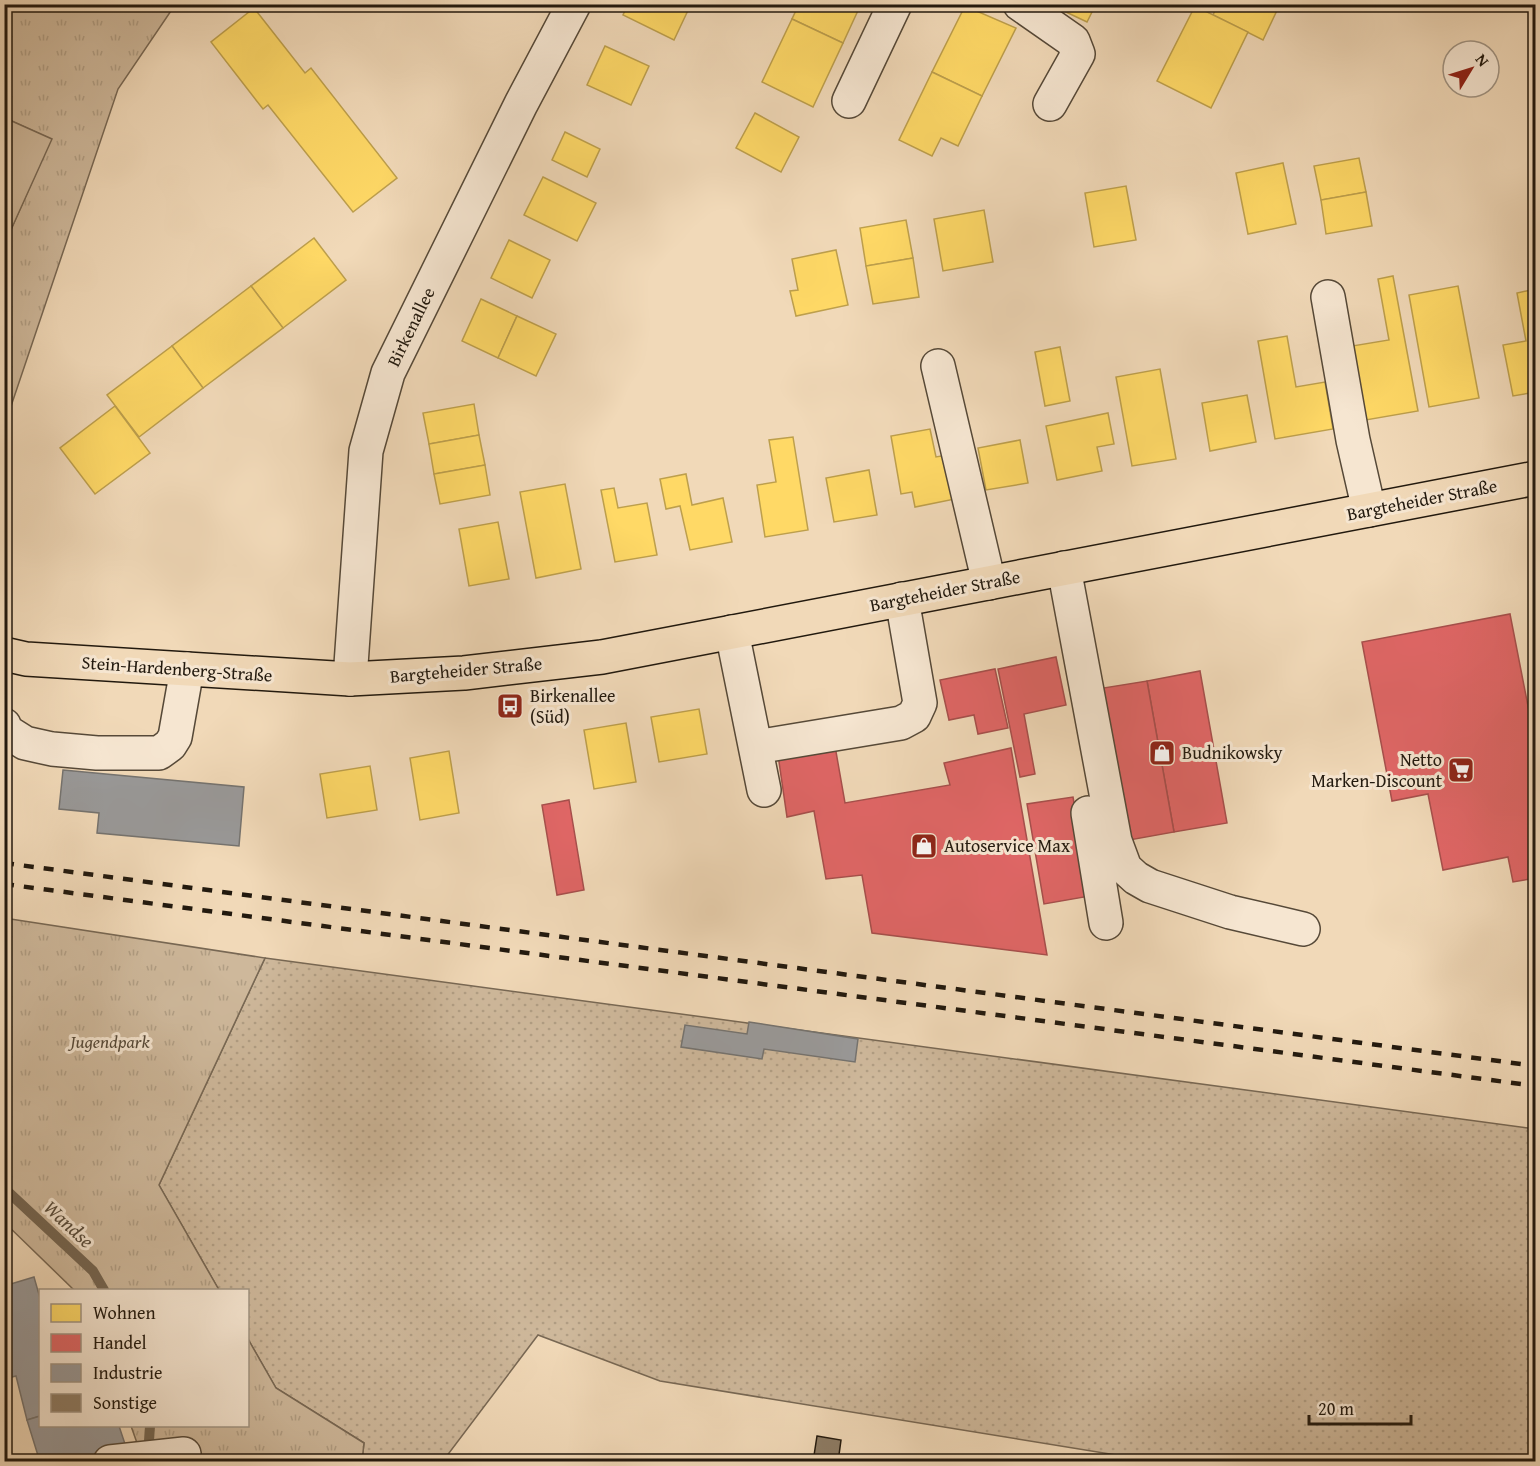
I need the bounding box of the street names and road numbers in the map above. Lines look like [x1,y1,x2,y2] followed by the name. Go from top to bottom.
[380,282,441,371] street label: Birkenallee
[1344,472,1499,527] street label: Bargteheider Straße
[867,563,1022,618] street label: Bargteheider Straße
[81,648,273,689] street label: Stein-Hardenberg-Straße
[389,649,543,690] street label: Bargteheider Straße

